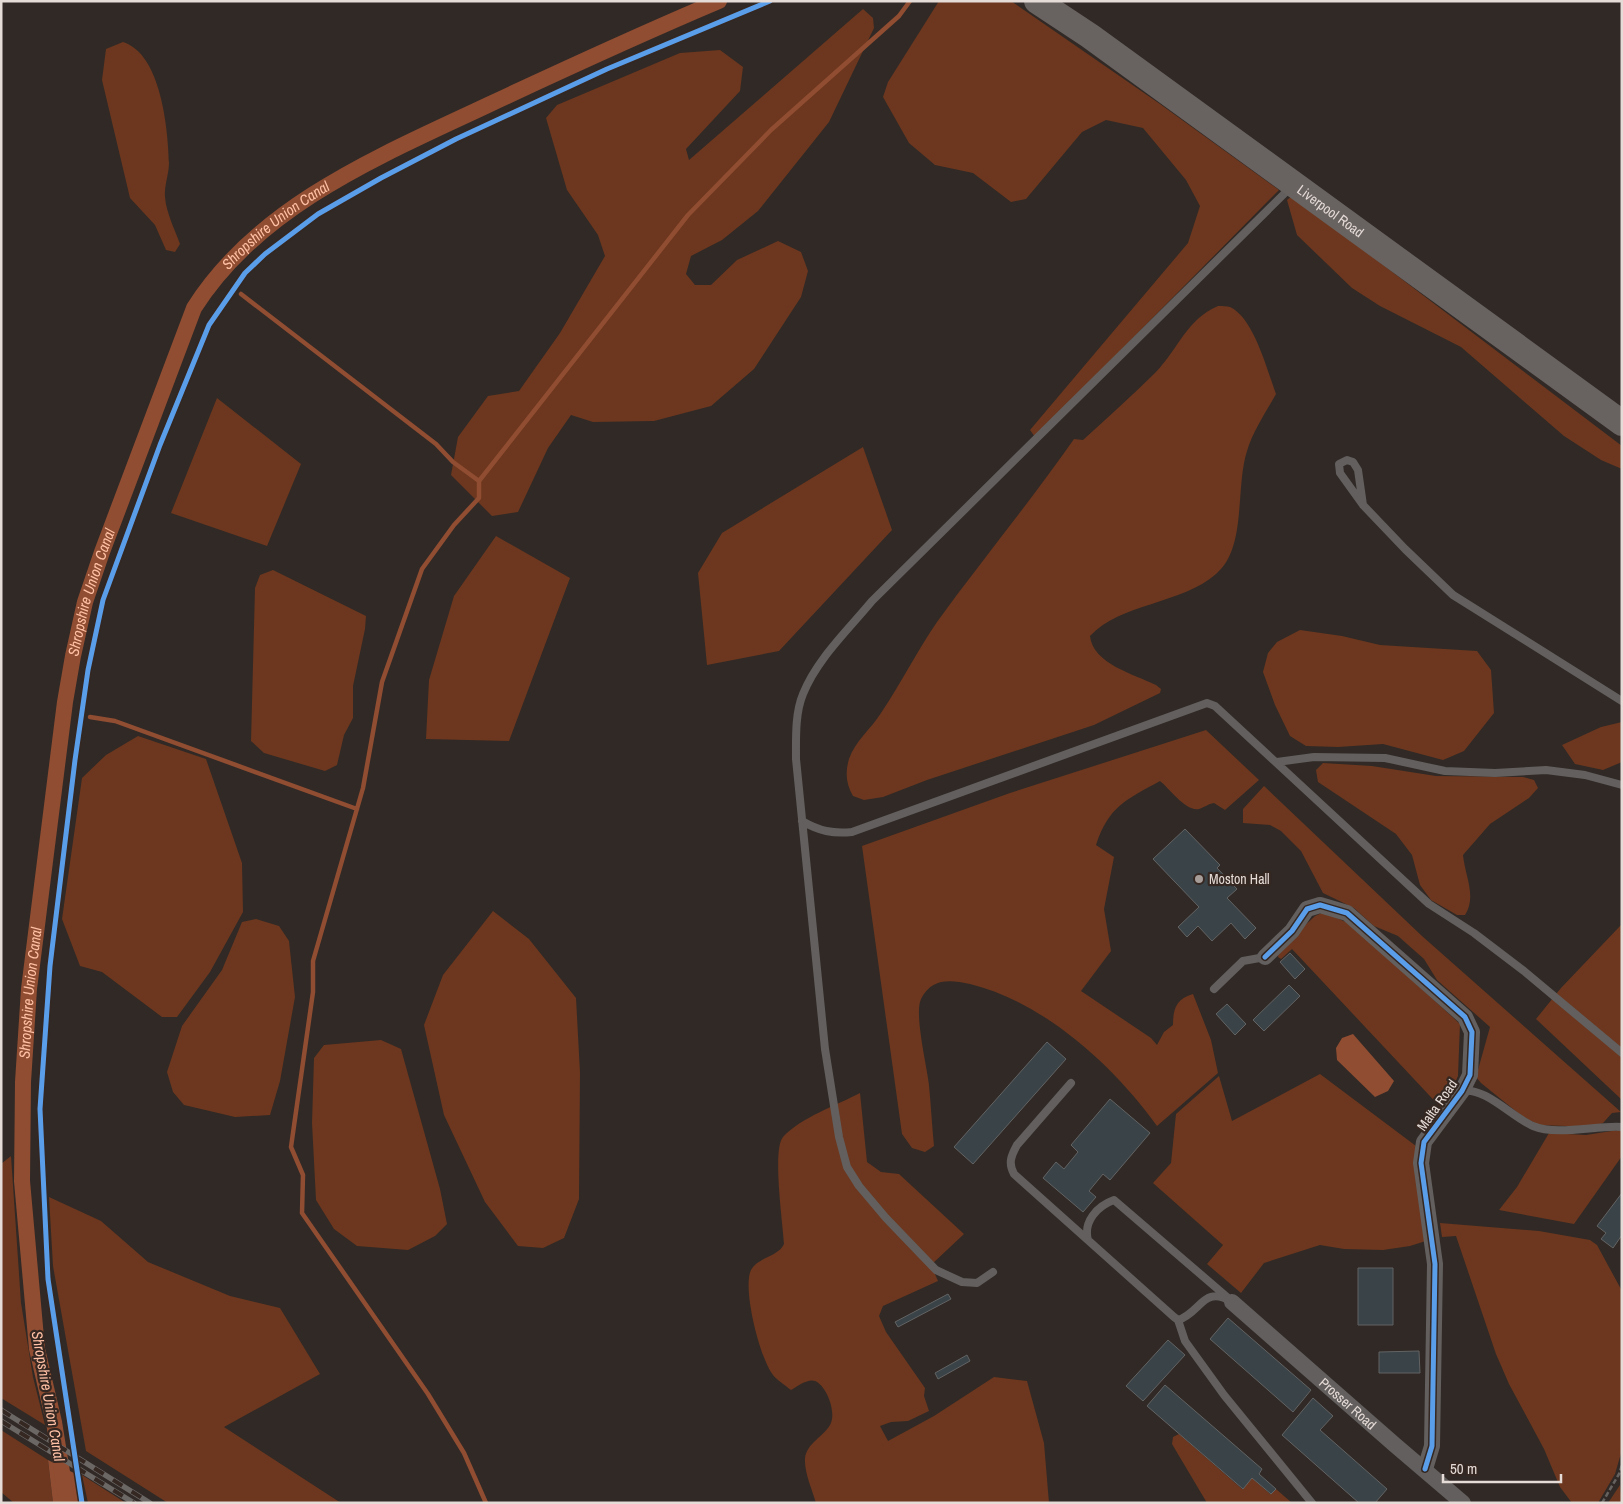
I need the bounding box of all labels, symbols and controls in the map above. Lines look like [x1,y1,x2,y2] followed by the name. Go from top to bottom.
[217,176,333,274] water label: Shropshire Union Canal
[1294,181,1367,241] street label: Liverpool Road
[62,525,120,658] water label: Shropshire Union Canal
[1209,870,1270,888] place label: Moston Hall
[1193,873,1205,885] marker: Moston Hall
[14,926,47,1059] water label: Shropshire Union Canal
[1413,1076,1461,1134] street label: Malta Road
[27,1329,70,1463] water label: Shropshire Union Canal
[1315,1374,1380,1434] street label: Prosser Road
[1443,1452,1560,1484] scale bar
[1450,1458,1477,1479] text: 50 m

